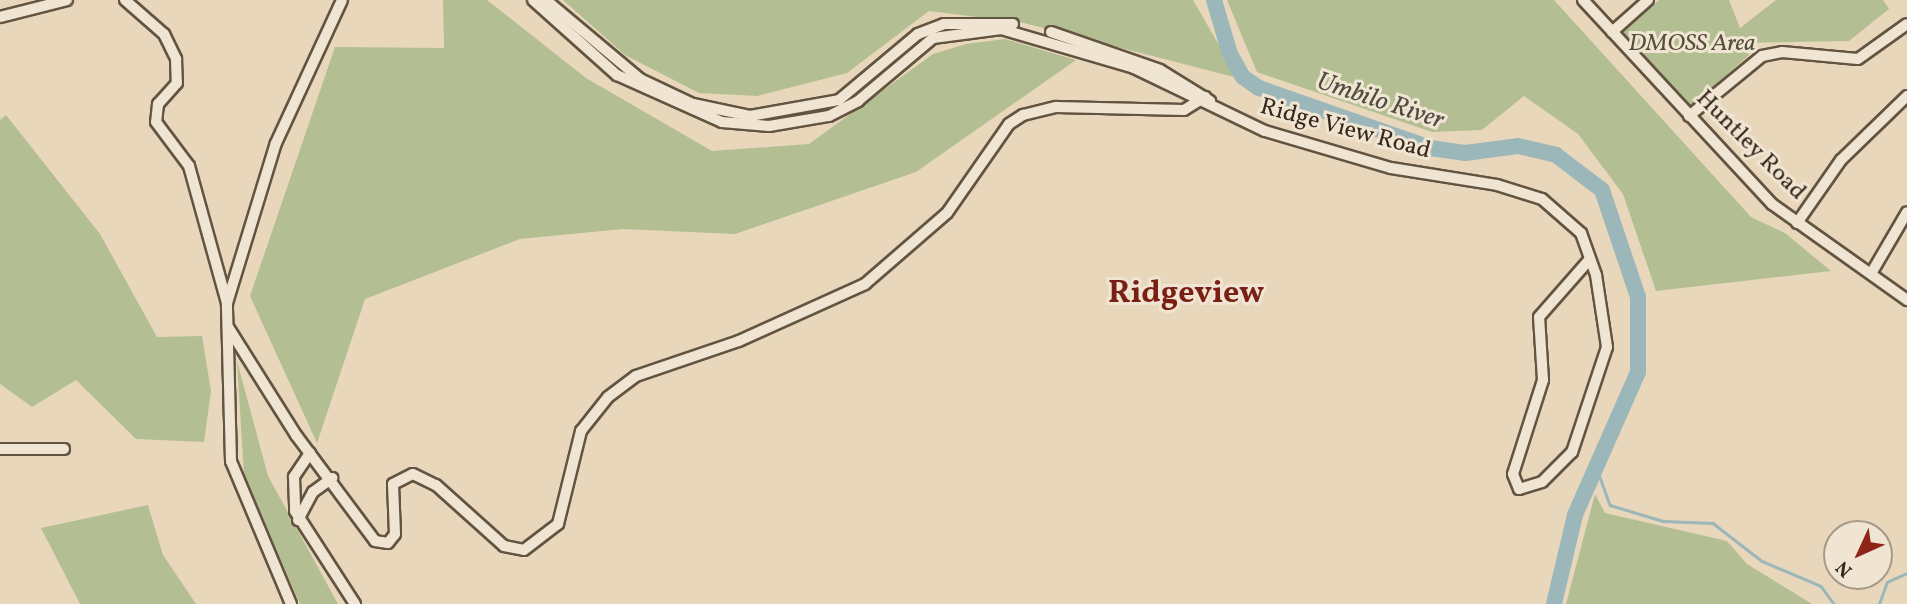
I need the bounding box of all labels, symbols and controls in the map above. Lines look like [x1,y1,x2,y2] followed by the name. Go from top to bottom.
[1628,31,1756,59] park label: DMOSS Area
[1312,67,1448,137] water label: Umbilo River
[1689,85,1811,207] street label: Huntley Road
[1256,93,1434,167] street label: Ridge View Road
[1108,275,1264,313] district label: Ridgeview
[1823,520,1893,590] north arrow
[1831,554,1859,583] text: N

